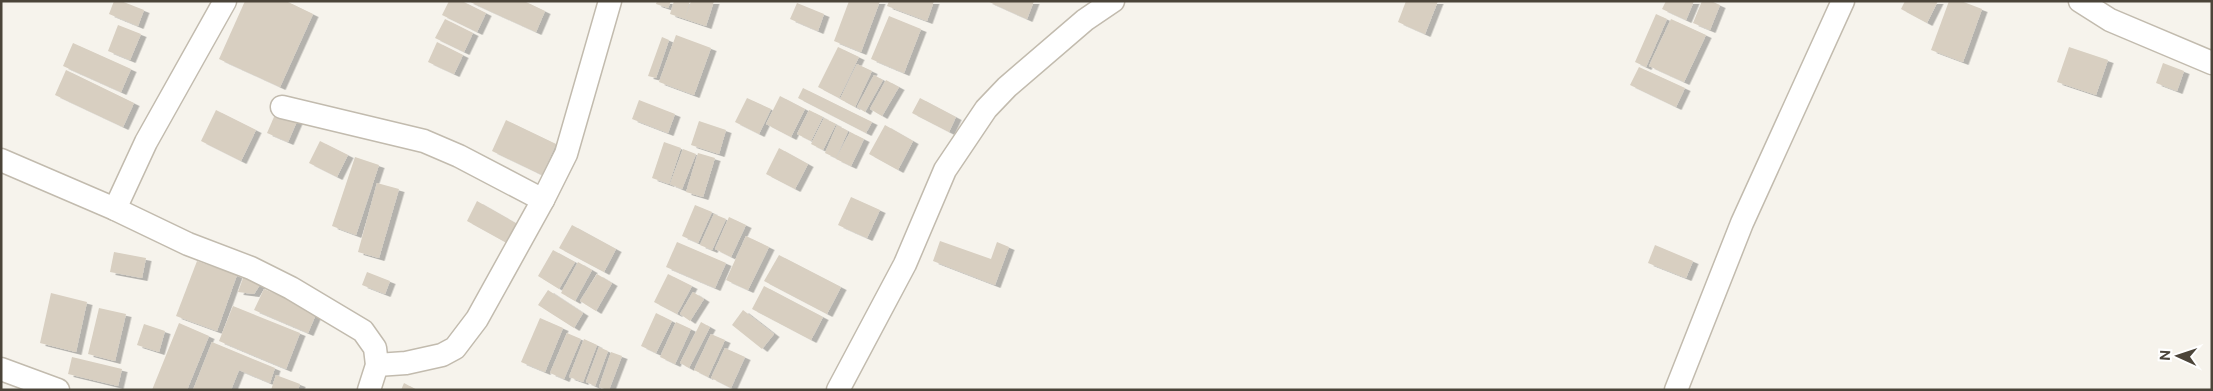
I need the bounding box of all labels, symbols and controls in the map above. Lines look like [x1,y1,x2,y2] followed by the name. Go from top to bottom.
[2153,331,2203,381] north arrow
[2157,349,2173,361] text: N

